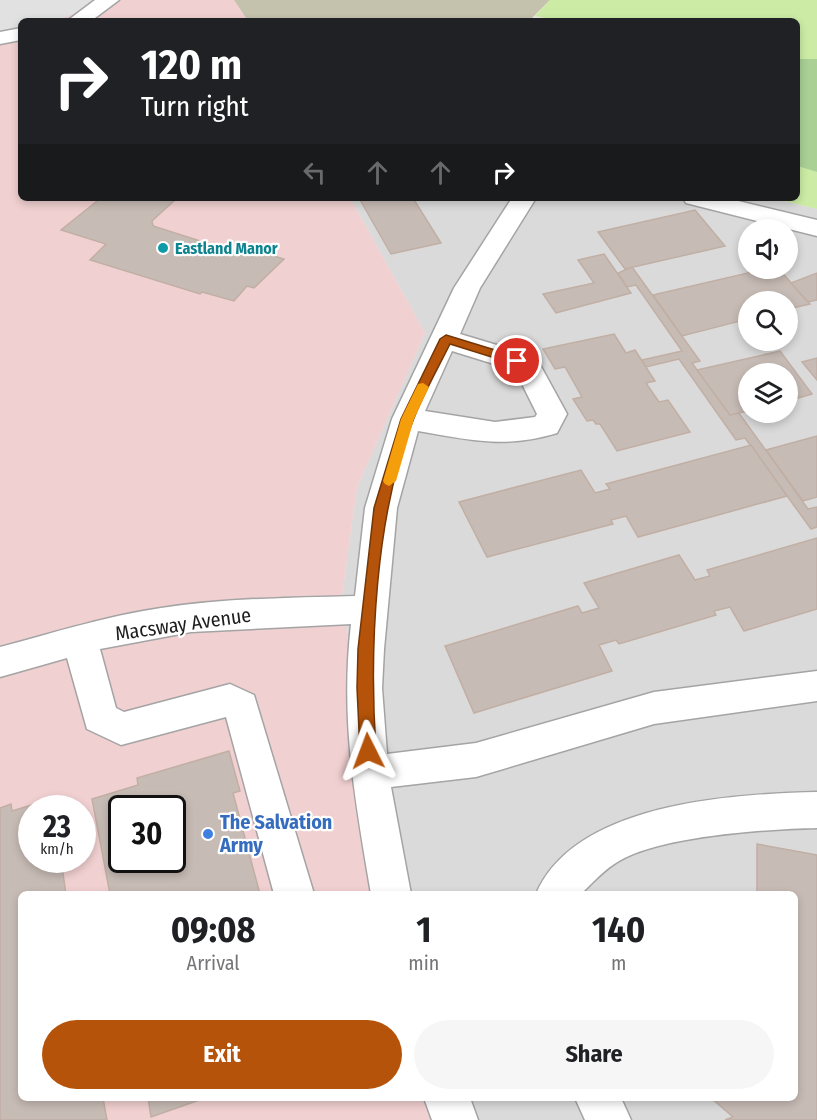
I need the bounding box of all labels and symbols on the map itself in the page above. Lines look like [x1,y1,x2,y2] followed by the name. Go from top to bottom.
[175,239,278,258] place label: Eastland Manor
[156,241,170,255] marker: Eastland Manor
[491,335,542,386] pin
[113,603,253,645] street label: Macsway Avenue
[336,719,400,783] position arrow
[108,795,186,873] speed limit sign: 30
[219,810,332,857] place label: The Salvation Army
[201,827,215,841] marker: The Salvation Army

